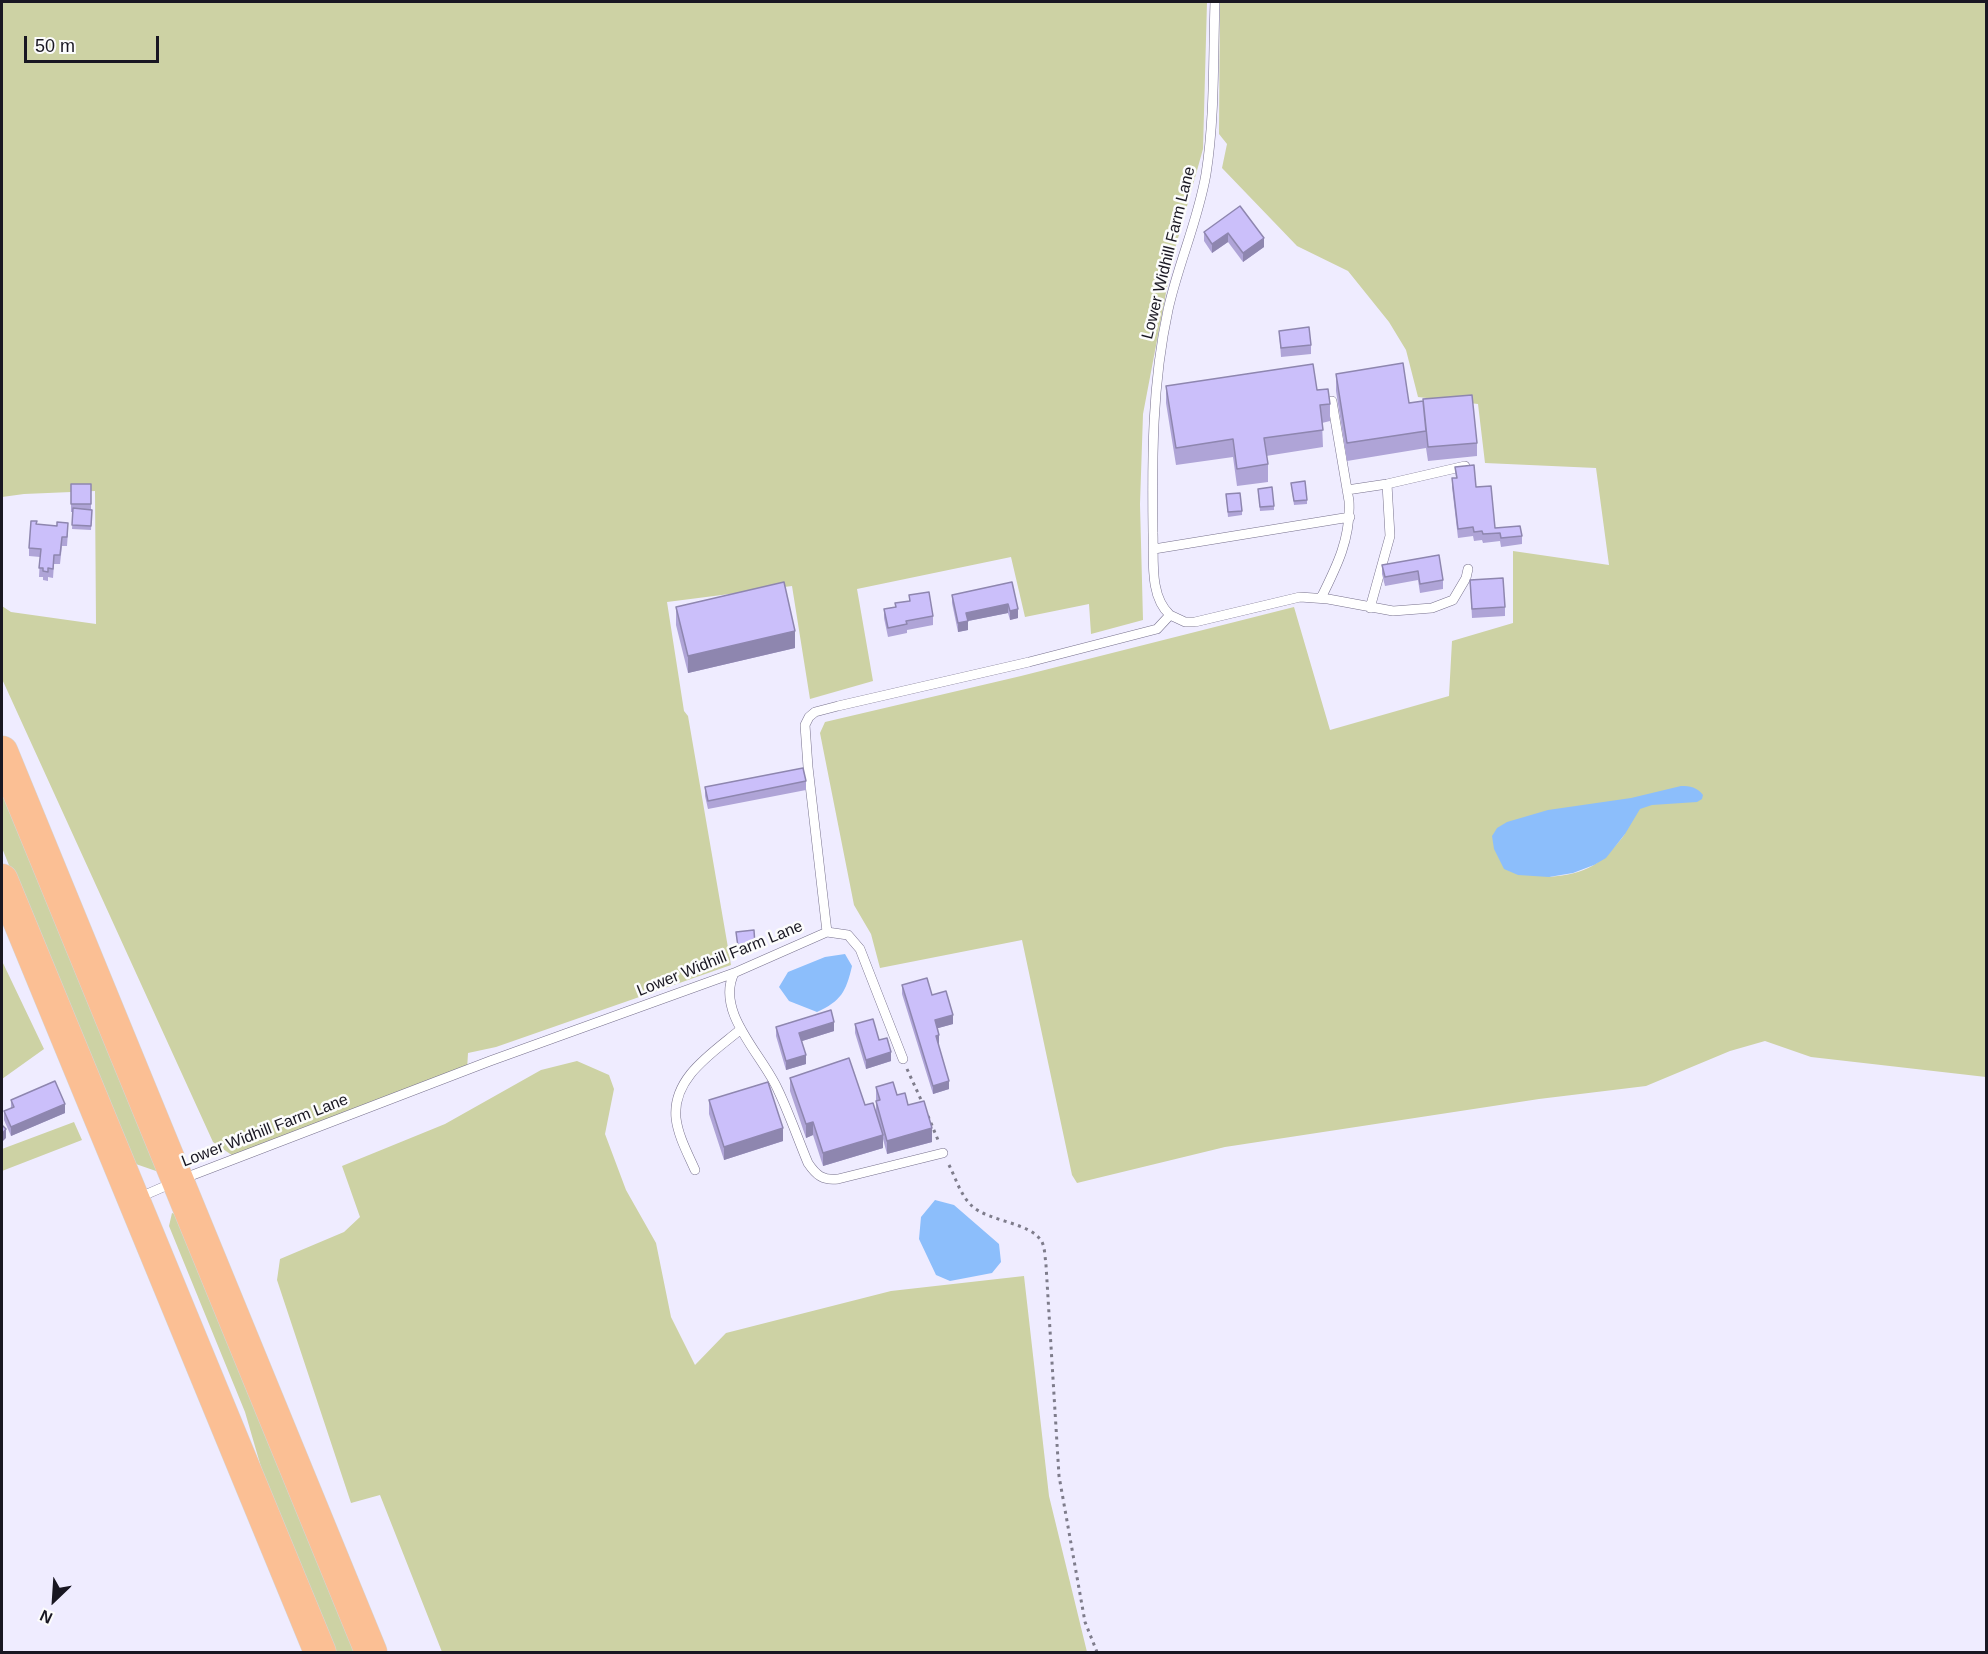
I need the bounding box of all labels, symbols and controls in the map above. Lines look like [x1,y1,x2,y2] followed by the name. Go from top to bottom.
[27,24,162,62] scale bar
[35,36,75,56] text: 50 m
[1138,165,1200,341] street label: Lower Widhill Farm Lane
[634,917,806,1001] street label: Lower Widhill Farm Lane
[179,1090,351,1172] street label: Lower Widhill Farm Lane
[24,1570,84,1630] north arrow
[37,1607,55,1627] text: N

